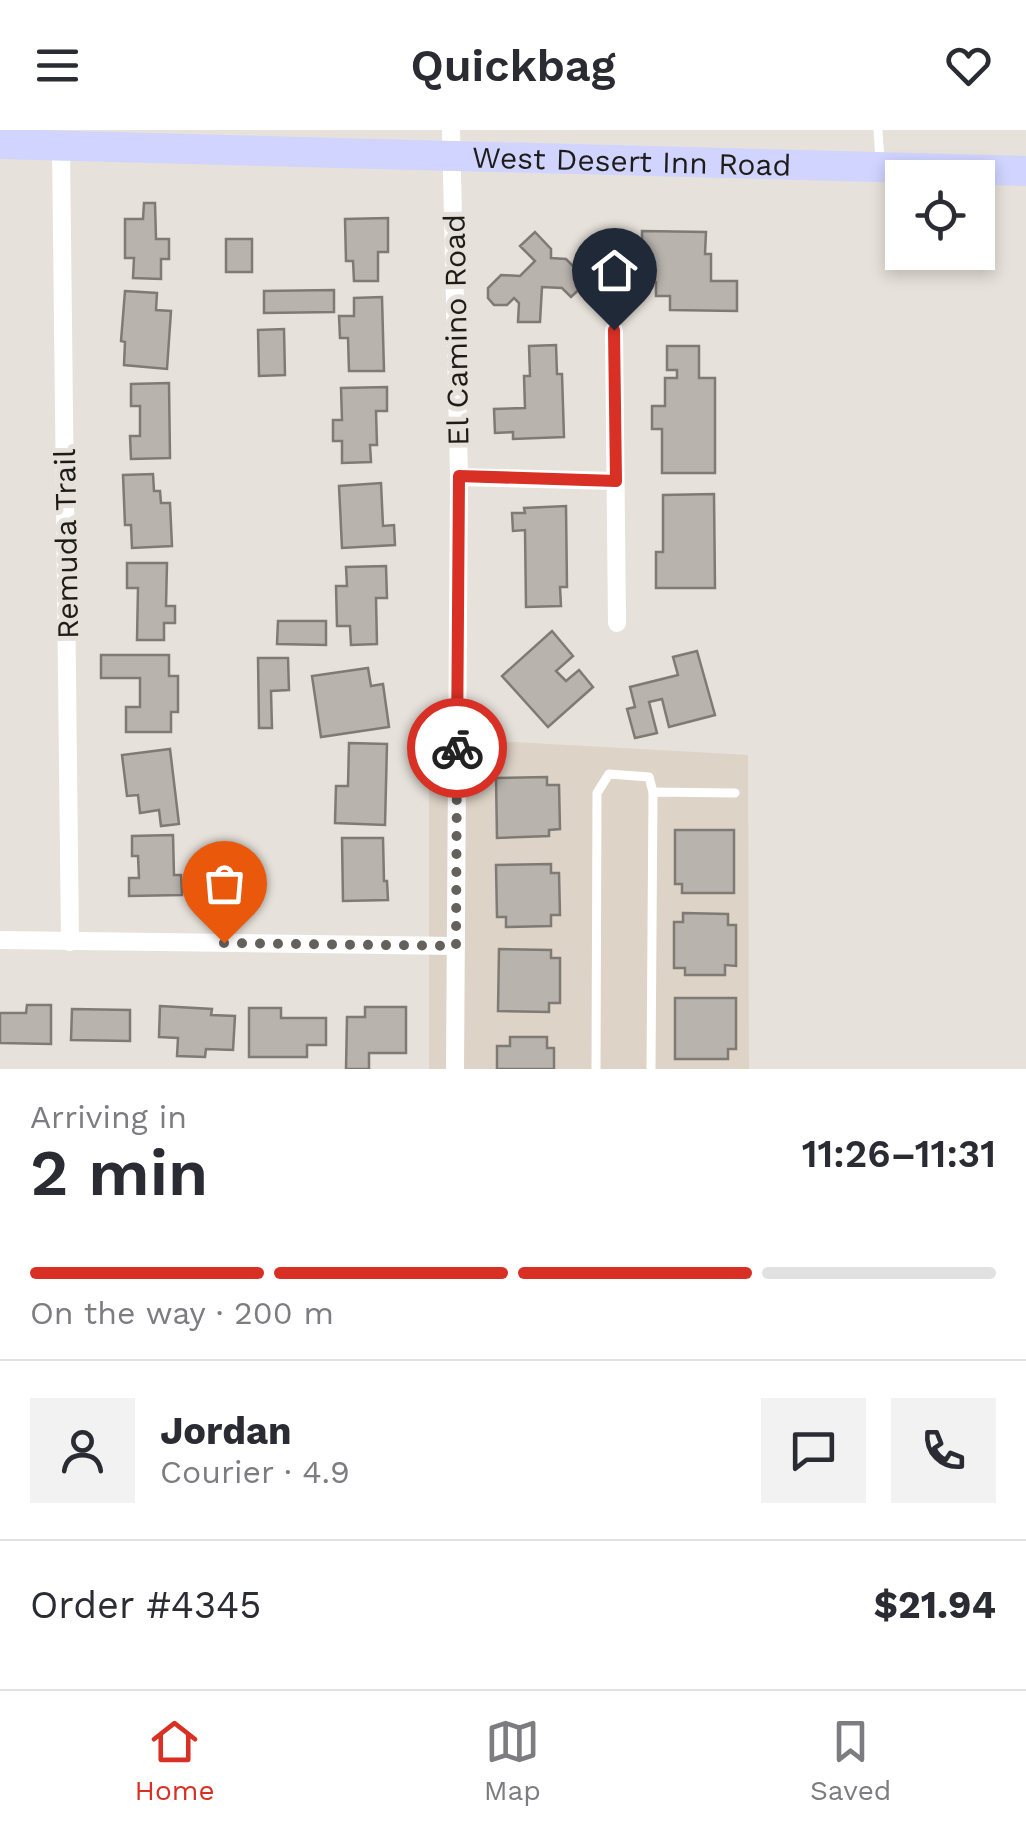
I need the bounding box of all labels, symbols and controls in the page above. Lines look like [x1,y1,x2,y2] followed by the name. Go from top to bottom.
[30,38,85,93] icon: menu
[941,38,996,93] icon: heart
[410,39,616,92] text: Quickbag
[472,139,792,182] street label: West Desert Inn Road
[885,160,995,270] map controls
[885,160,995,270] button: locate
[436,214,476,446] street label: El Camino Road
[572,228,657,331] pin
[587,243,642,298] icon: home
[47,449,85,639] street label: Remuda Trail
[407,698,507,798] courier
[430,721,485,776] icon: bike
[182,841,267,944] pin
[197,856,252,911] icon: bag
[30,1098,187,1136] text: Arriving in
[802,1132,996,1176] text: 11:26–11:31
[30,1135,208,1211] text: 2 min
[30,1294,334,1332] text: On the way · 200 m
[30,1398,135,1503] button: person
[761,1398,866,1503] button: chat
[891,1398,996,1503] button: phone
[160,1409,292,1453] text: Jordan
[160,1453,350,1491] text: Courier · 4.9
[30,1583,261,1627] text: Order #4345
[874,1583,996,1627] text: $21.94
[135,1714,215,1807] tab: Home
[484,1714,541,1807] tab: Map
[810,1714,891,1807] tab: Saved

